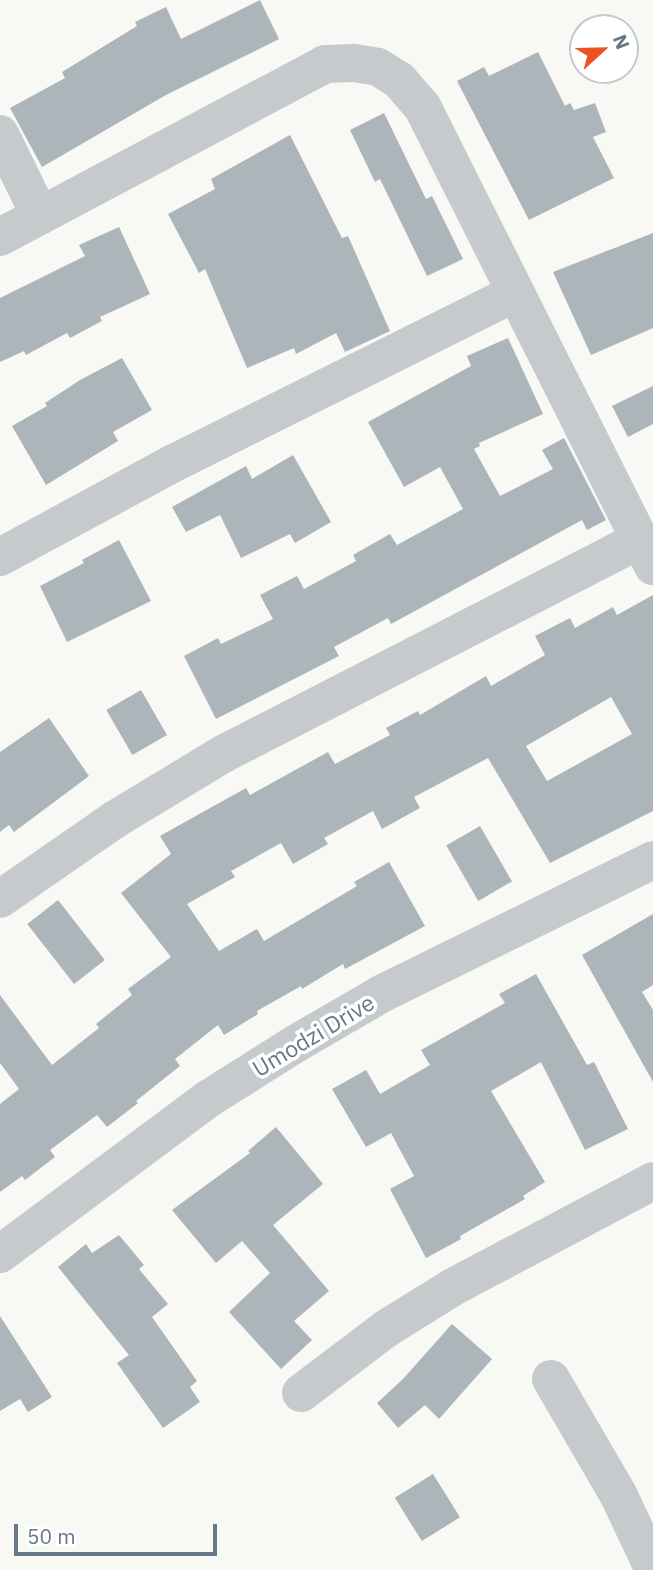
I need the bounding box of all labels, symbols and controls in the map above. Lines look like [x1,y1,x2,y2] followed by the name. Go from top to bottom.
[569,14,639,84] north arrow
[608,31,635,53] text: N
[247,988,379,1082] street label: Umodzi Drive
[18,1510,220,1554] scale bar
[27,1522,76,1550] text: 50 m

